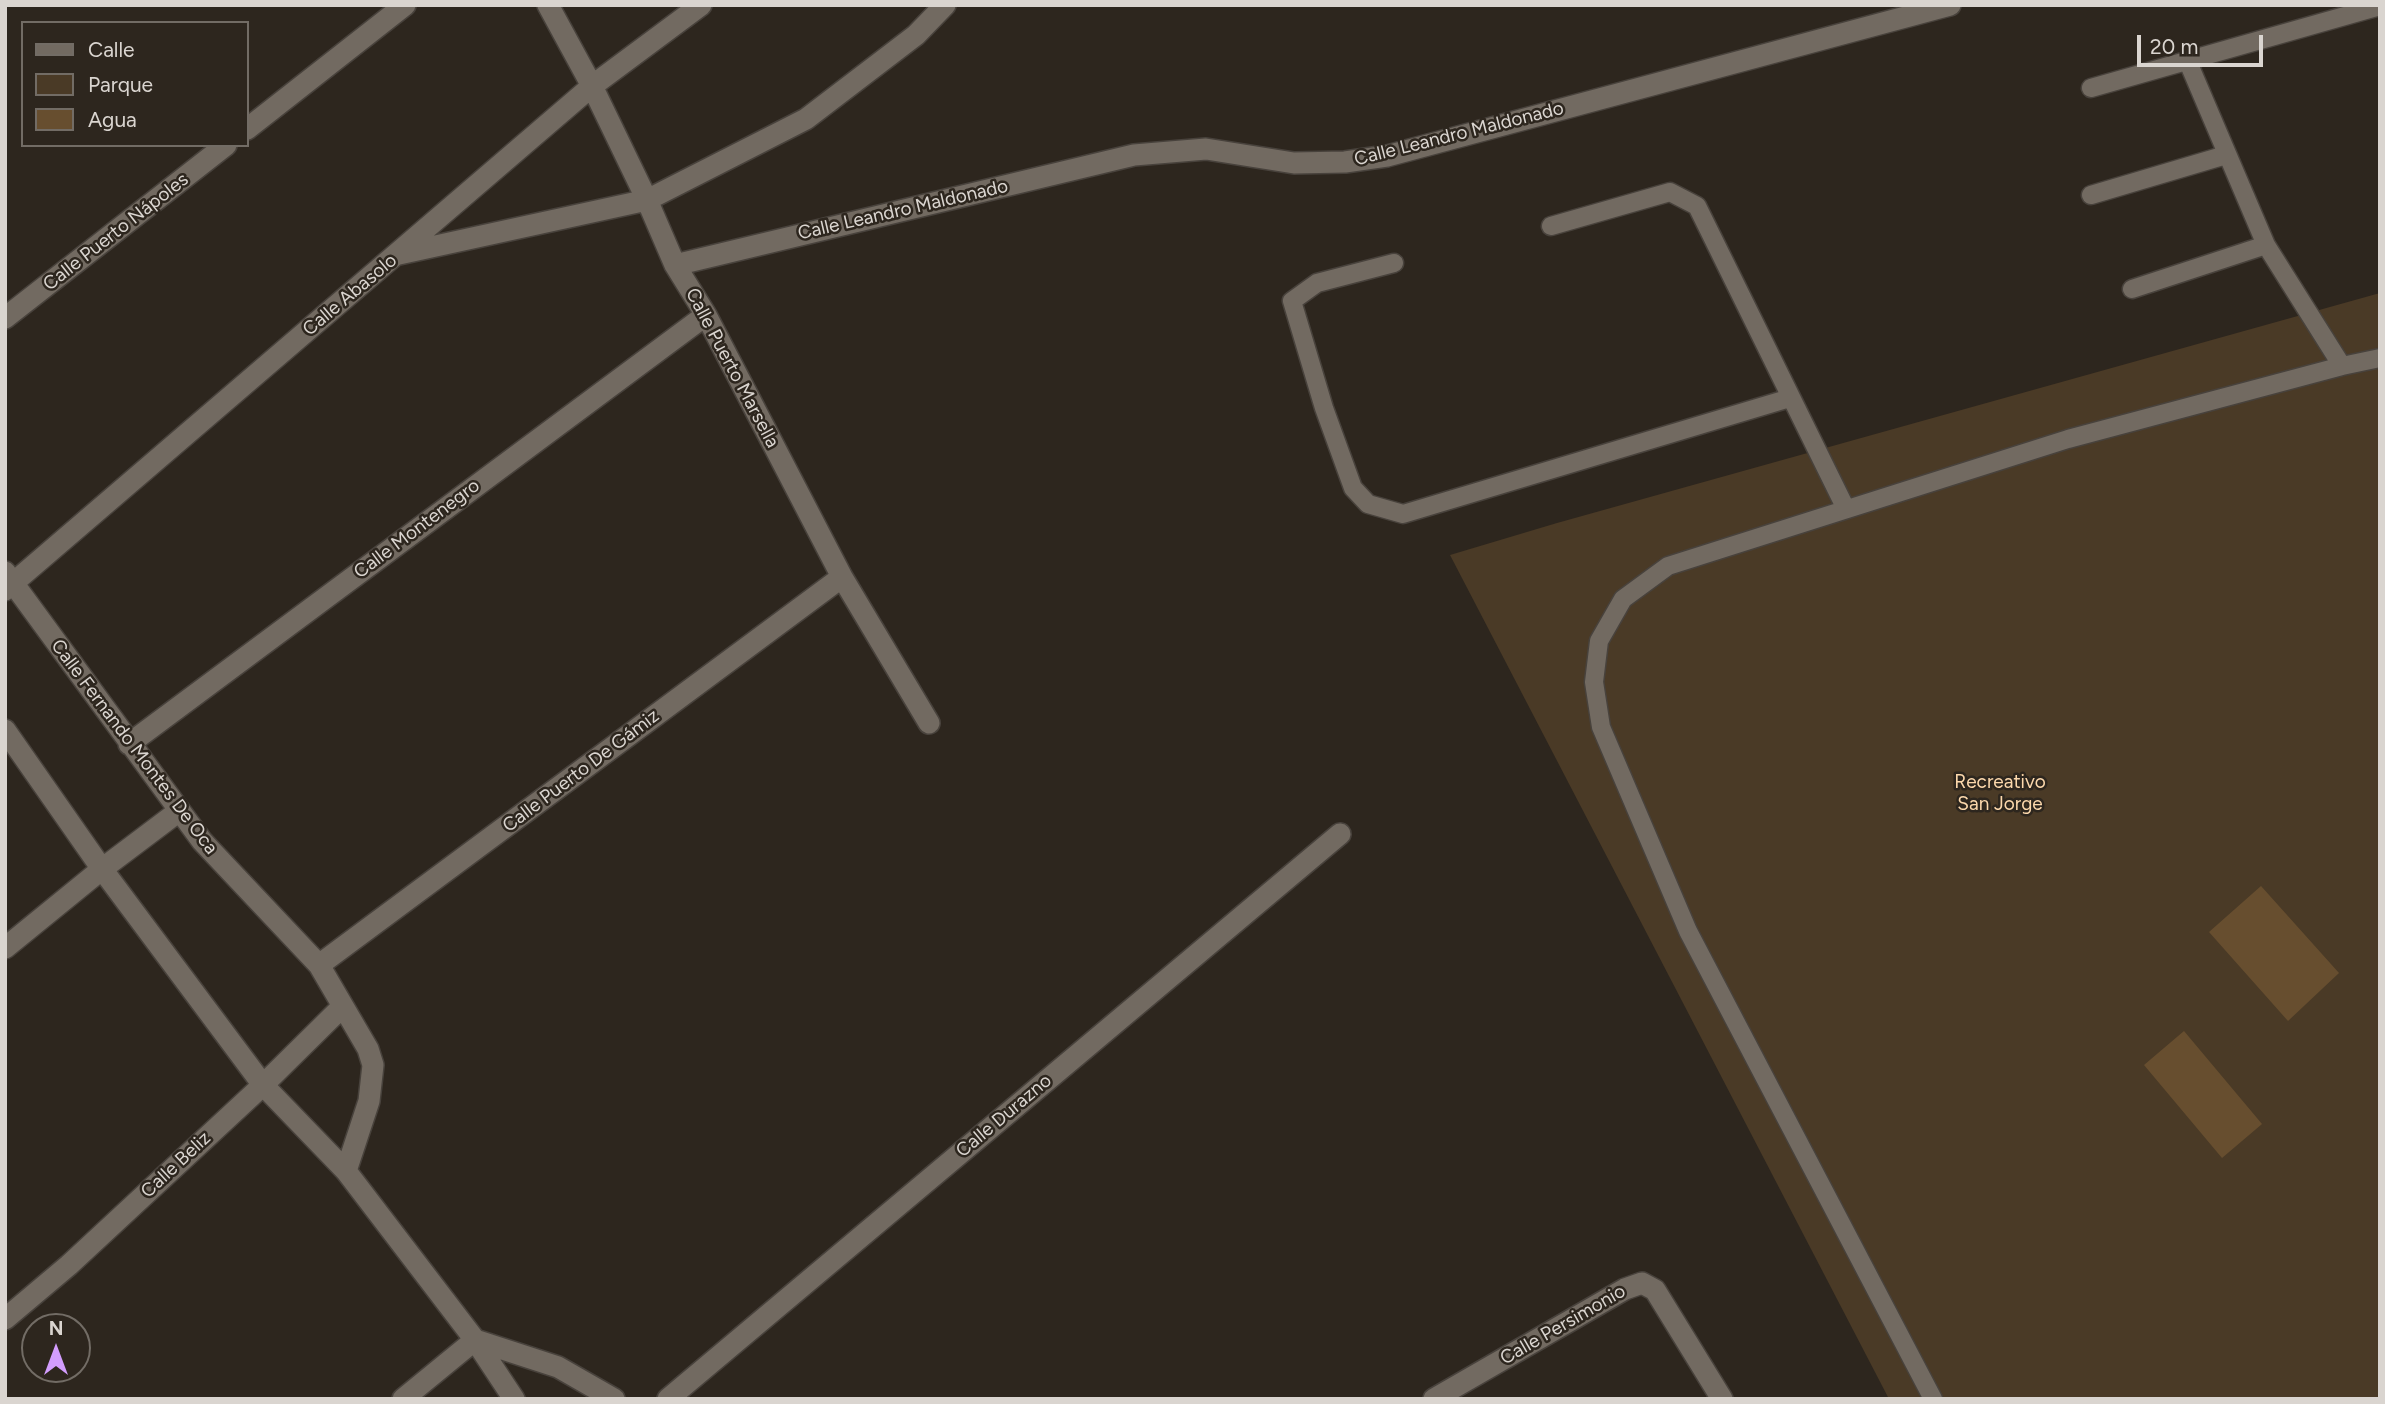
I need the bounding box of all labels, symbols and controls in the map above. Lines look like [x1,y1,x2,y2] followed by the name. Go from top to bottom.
[21,21,248,147] legend
[2140,21,2266,65] scale bar
[2150,34,2198,59] text: 20 m
[88,37,135,62] text: Calle
[88,72,153,97] text: Parque
[1352,97,1566,171] street label: Calle Leandro Maldonado
[88,107,137,132] text: Agua
[39,168,193,296] street label: Calle Puerto Nápoles
[796,175,1010,245] street label: Calle Leandro Maldonado
[298,249,402,341] street label: Calle Abasolo
[680,284,784,452] street label: Calle Puerto Marsella
[350,474,484,584] street label: Calle Montenegro
[46,635,222,859] street label: Calle Fernando Montes De Oca
[498,705,664,837] street label: Calle Puerto De Gámiz
[1954,771,2046,815] park label: Recreativo San Jorge
[952,1069,1056,1163] street label: Calle Durazno
[137,1127,215,1203] street label: Calle Beliz
[1496,1280,1630,1370] street label: Calle Persimonio
[21,1313,91,1383] north arrow
[49,1317,63,1340] text: N

